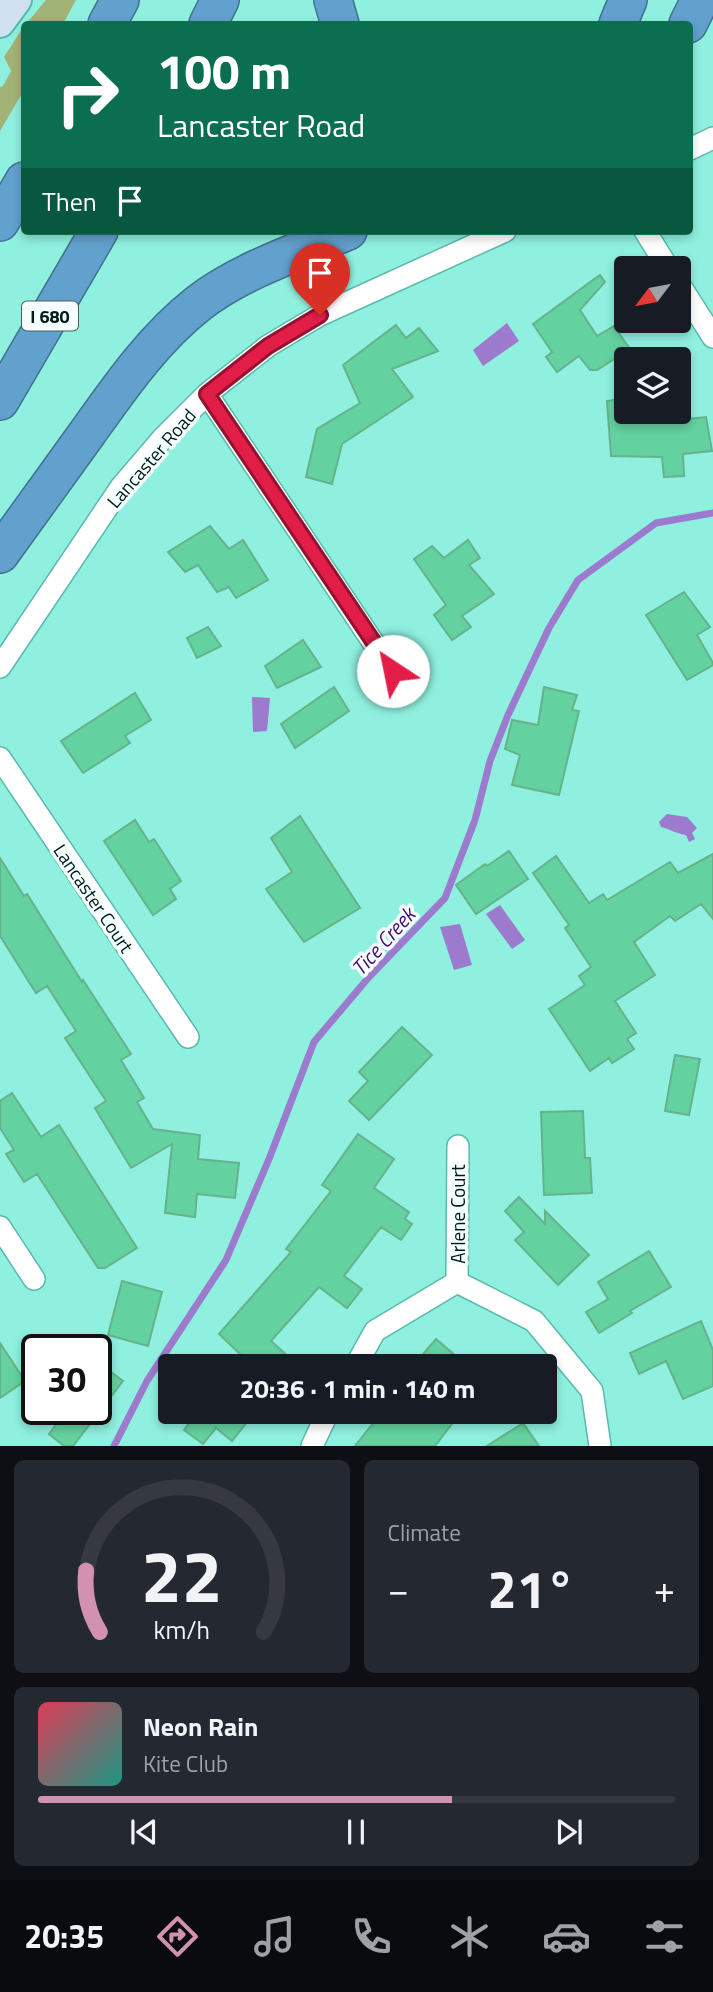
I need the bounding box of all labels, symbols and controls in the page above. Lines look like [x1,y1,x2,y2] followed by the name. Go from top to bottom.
[157,33,291,108] text: 100 m
[42,49,133,140] icon: right
[157,101,365,149] text: Lancaster Road
[42,182,97,221] text: Then
[111,182,149,220] icon: arrive
[290,243,350,315] pin
[301,254,339,292] icon: arrive
[614,256,691,332] north arrow
[614,256,691,424] map controls
[22,302,78,330] road number: I 680
[614,347,691,424] button: layers
[100,402,202,514] street label: Lancaster Road
[356,634,430,708] position arrow
[47,838,141,959] street label: Lancaster Court
[343,898,424,982] water label: Tice Creek
[443,1164,472,1264] street label: Arlene Court
[21,1334,112,1425] speed limit sign: 30
[240,1369,475,1408] text: 20:36 · 1 min · 140 m
[388,1515,461,1550] text: Climate
[141,1521,223,1631] text: 22
[488,1549,575,1628] text: 21°
[388,1560,409,1618] text: −
[654,1560,675,1618] text: +
[153,1611,210,1649] text: km/h
[143,1707,258,1746] text: Neon Rain
[143,1746,228,1781] text: Kite Club
[125,1813,163,1851] icon: previous
[337,1813,375,1851] icon: pause
[550,1813,588,1851] icon: next
[24,1912,104,1960] text: 20:35
[153,1912,202,1961] icon: directions
[250,1912,299,1961] icon: music
[347,1912,396,1961] icon: phone
[445,1912,494,1961] icon: climate
[542,1912,591,1961] icon: car
[640,1912,689,1961] icon: filters

